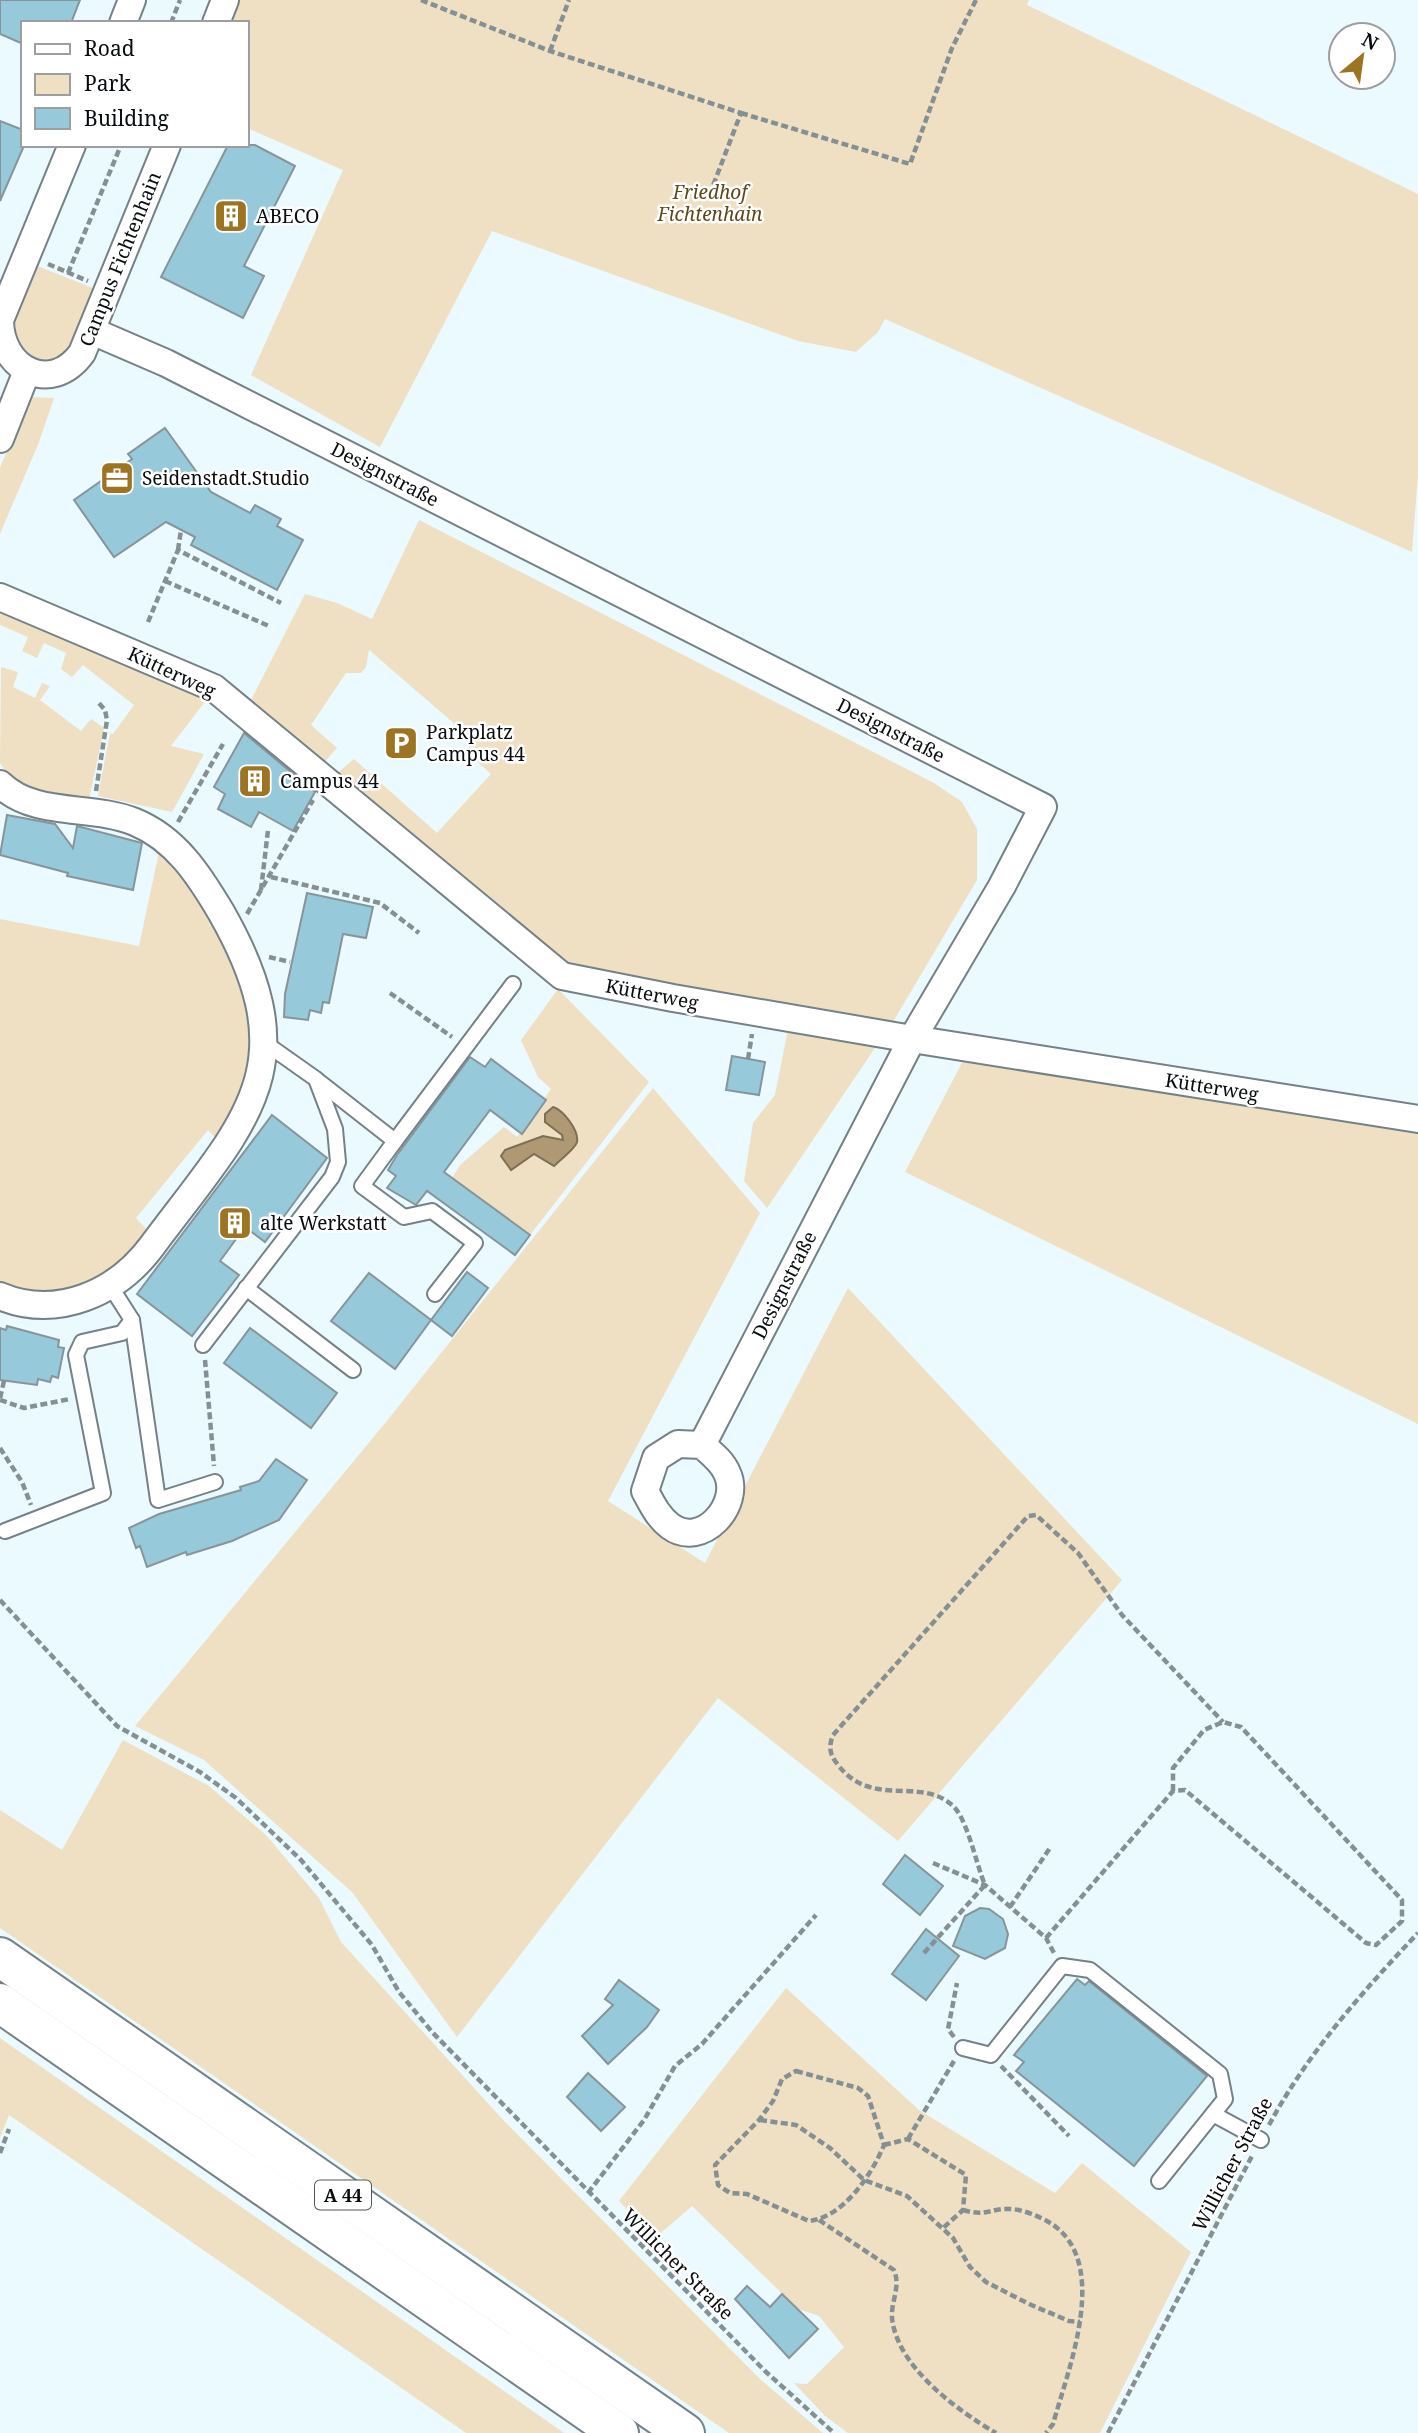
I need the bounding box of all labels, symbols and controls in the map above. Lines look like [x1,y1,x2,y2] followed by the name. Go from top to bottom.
[21,21,248,147] legend
[1327,21,1397,91] north arrow
[1357,26,1383,56] text: N
[84,34,135,62] text: Road
[84,69,131,97] text: Park
[84,104,169,132] text: Building
[73,168,167,350] street label: Campus Fichtenhain
[657,179,763,227] park label: Friedhof Fichtenhain
[212,197,250,235] building icon: ABECO
[256,203,319,229] place label: ABECO
[326,436,444,512] street label: Designstraße
[98,459,136,497] office icon: Seidenstadt.Studio
[142,465,310,491] place label: Seidenstadt.Studio
[124,640,220,704] street label: Kütterweg
[832,692,950,768] street label: Designstraße
[426,719,525,767] place label: Parkplatz Campus 44
[382,724,420,762] parking icon: Parkplatz Campus 44
[236,762,274,800] building icon: Campus 44
[280,768,379,794] place label: Campus 44
[603,972,701,1016] street label: Kütterweg
[1163,1067,1261,1107] street label: Kütterweg
[216,1204,254,1242] building icon: alte Werkstatt
[260,1210,387,1236] place label: alte Werkstatt
[746,1226,822,1344] street label: Designstraße
[1186,2093,1278,2235] street label: Willicher Straße
[315,2180,371,2210] road number: A 44
[616,2202,740,2326] street label: Willicher Straße

